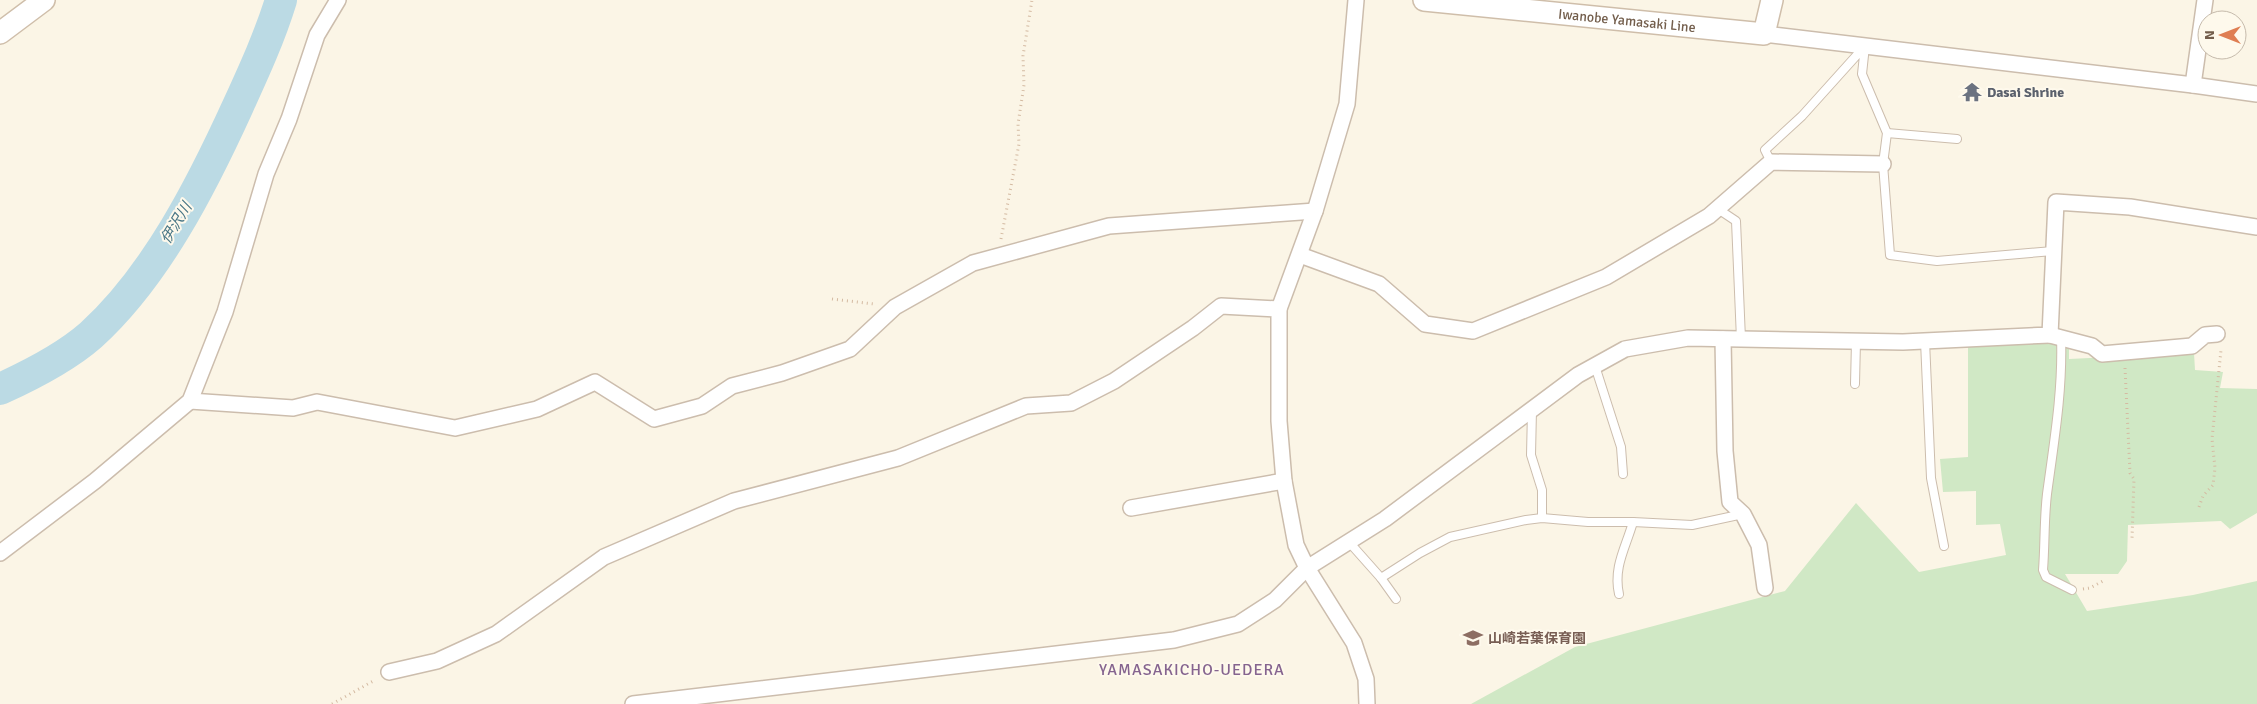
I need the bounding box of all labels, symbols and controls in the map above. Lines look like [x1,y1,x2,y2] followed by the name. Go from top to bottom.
[1557,5,1696,36] street label: Iwanobe Yamasaki Line
[2197,10,2247,60] north arrow
[2201,30,2218,40] text: N
[1961,81,1983,103] temple icon: Dasai Shrine
[1987,84,2064,101] place label: Dasai Shrine
[157,197,196,247] water label: 伊沢川
[1462,627,1484,649] school or university icon: 山崎若葉保育園
[1488,630,1586,647] place label: 山崎若葉保育園
[1099,660,1285,680] district label: YAMASAKICHO-UEDERA

